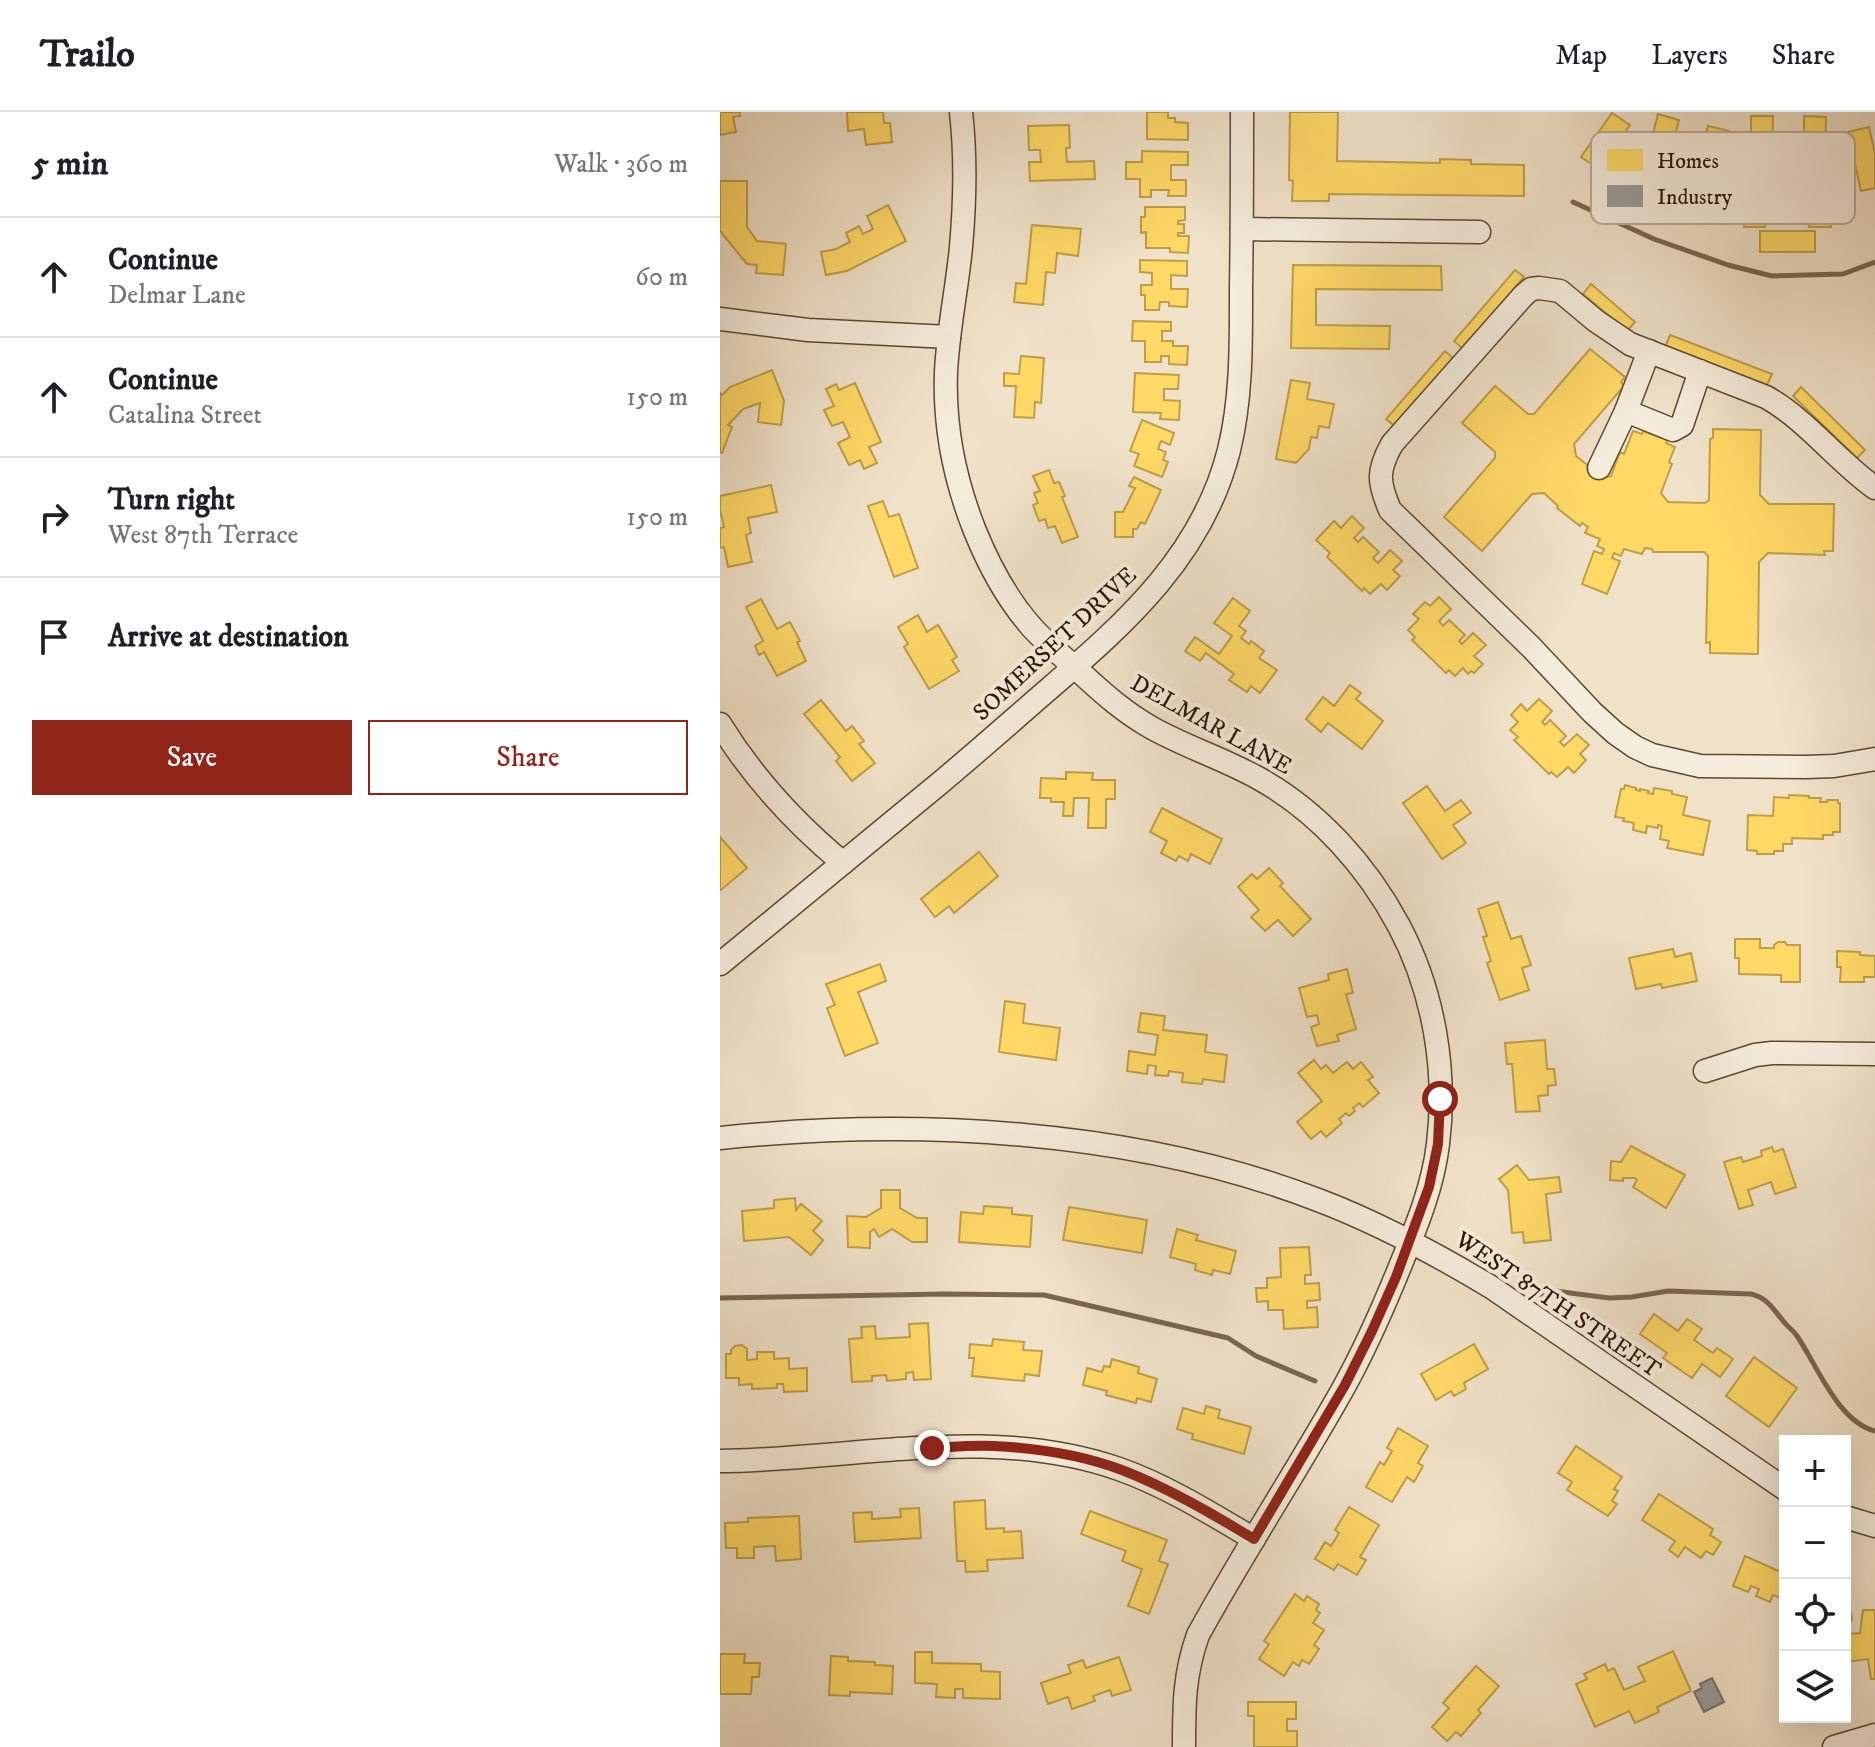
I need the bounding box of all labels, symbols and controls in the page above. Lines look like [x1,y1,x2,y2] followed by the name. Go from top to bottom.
[40,31,135,79] text: Trailo
[1556,38,1607,73] text: Map
[1651,38,1728,73] text: Layers
[1772,38,1835,73] text: Share
[1591,132,1855,224] legend
[32,143,108,185] text: 5 min
[554,148,688,181] text: Walk · 360 m
[1657,148,1719,175] text: Homes
[1657,184,1733,211] text: Industry
[108,242,218,279] text: Continue
[32,255,76,299] icon: ahead
[635,261,688,294] text: 60 m
[108,279,246,312] text: Delmar Lane
[108,362,218,399] text: Continue
[32,375,76,419] icon: ahead
[627,381,688,414] text: 150 m
[108,399,262,432] text: Catalina Street
[108,482,235,519] text: Turn right
[32,495,76,539] icon: right
[627,501,688,534] text: 150 m
[108,519,298,552] text: West 87th Terrace
[967,560,1143,728] street label: SOMERSET DRIVE
[32,615,76,659] icon: arrive
[108,619,349,656] text: Arrive at destination
[1125,668,1297,782] street label: DELMAR LANE
[32,720,352,795] button: Save
[368,720,688,795] button: Share
[1422,1081,1458,1117] route start
[1449,1224,1667,1385] street label: WEST 87TH STREET
[914,1430,950,1466] route end
[1779,1435,1851,1723] map controls
[1779,1435,1851,1507] button: +
[1779,1507,1851,1579] button: −
[1779,1579,1851,1651] button: locate
[1779,1651,1851,1723] button: layers

